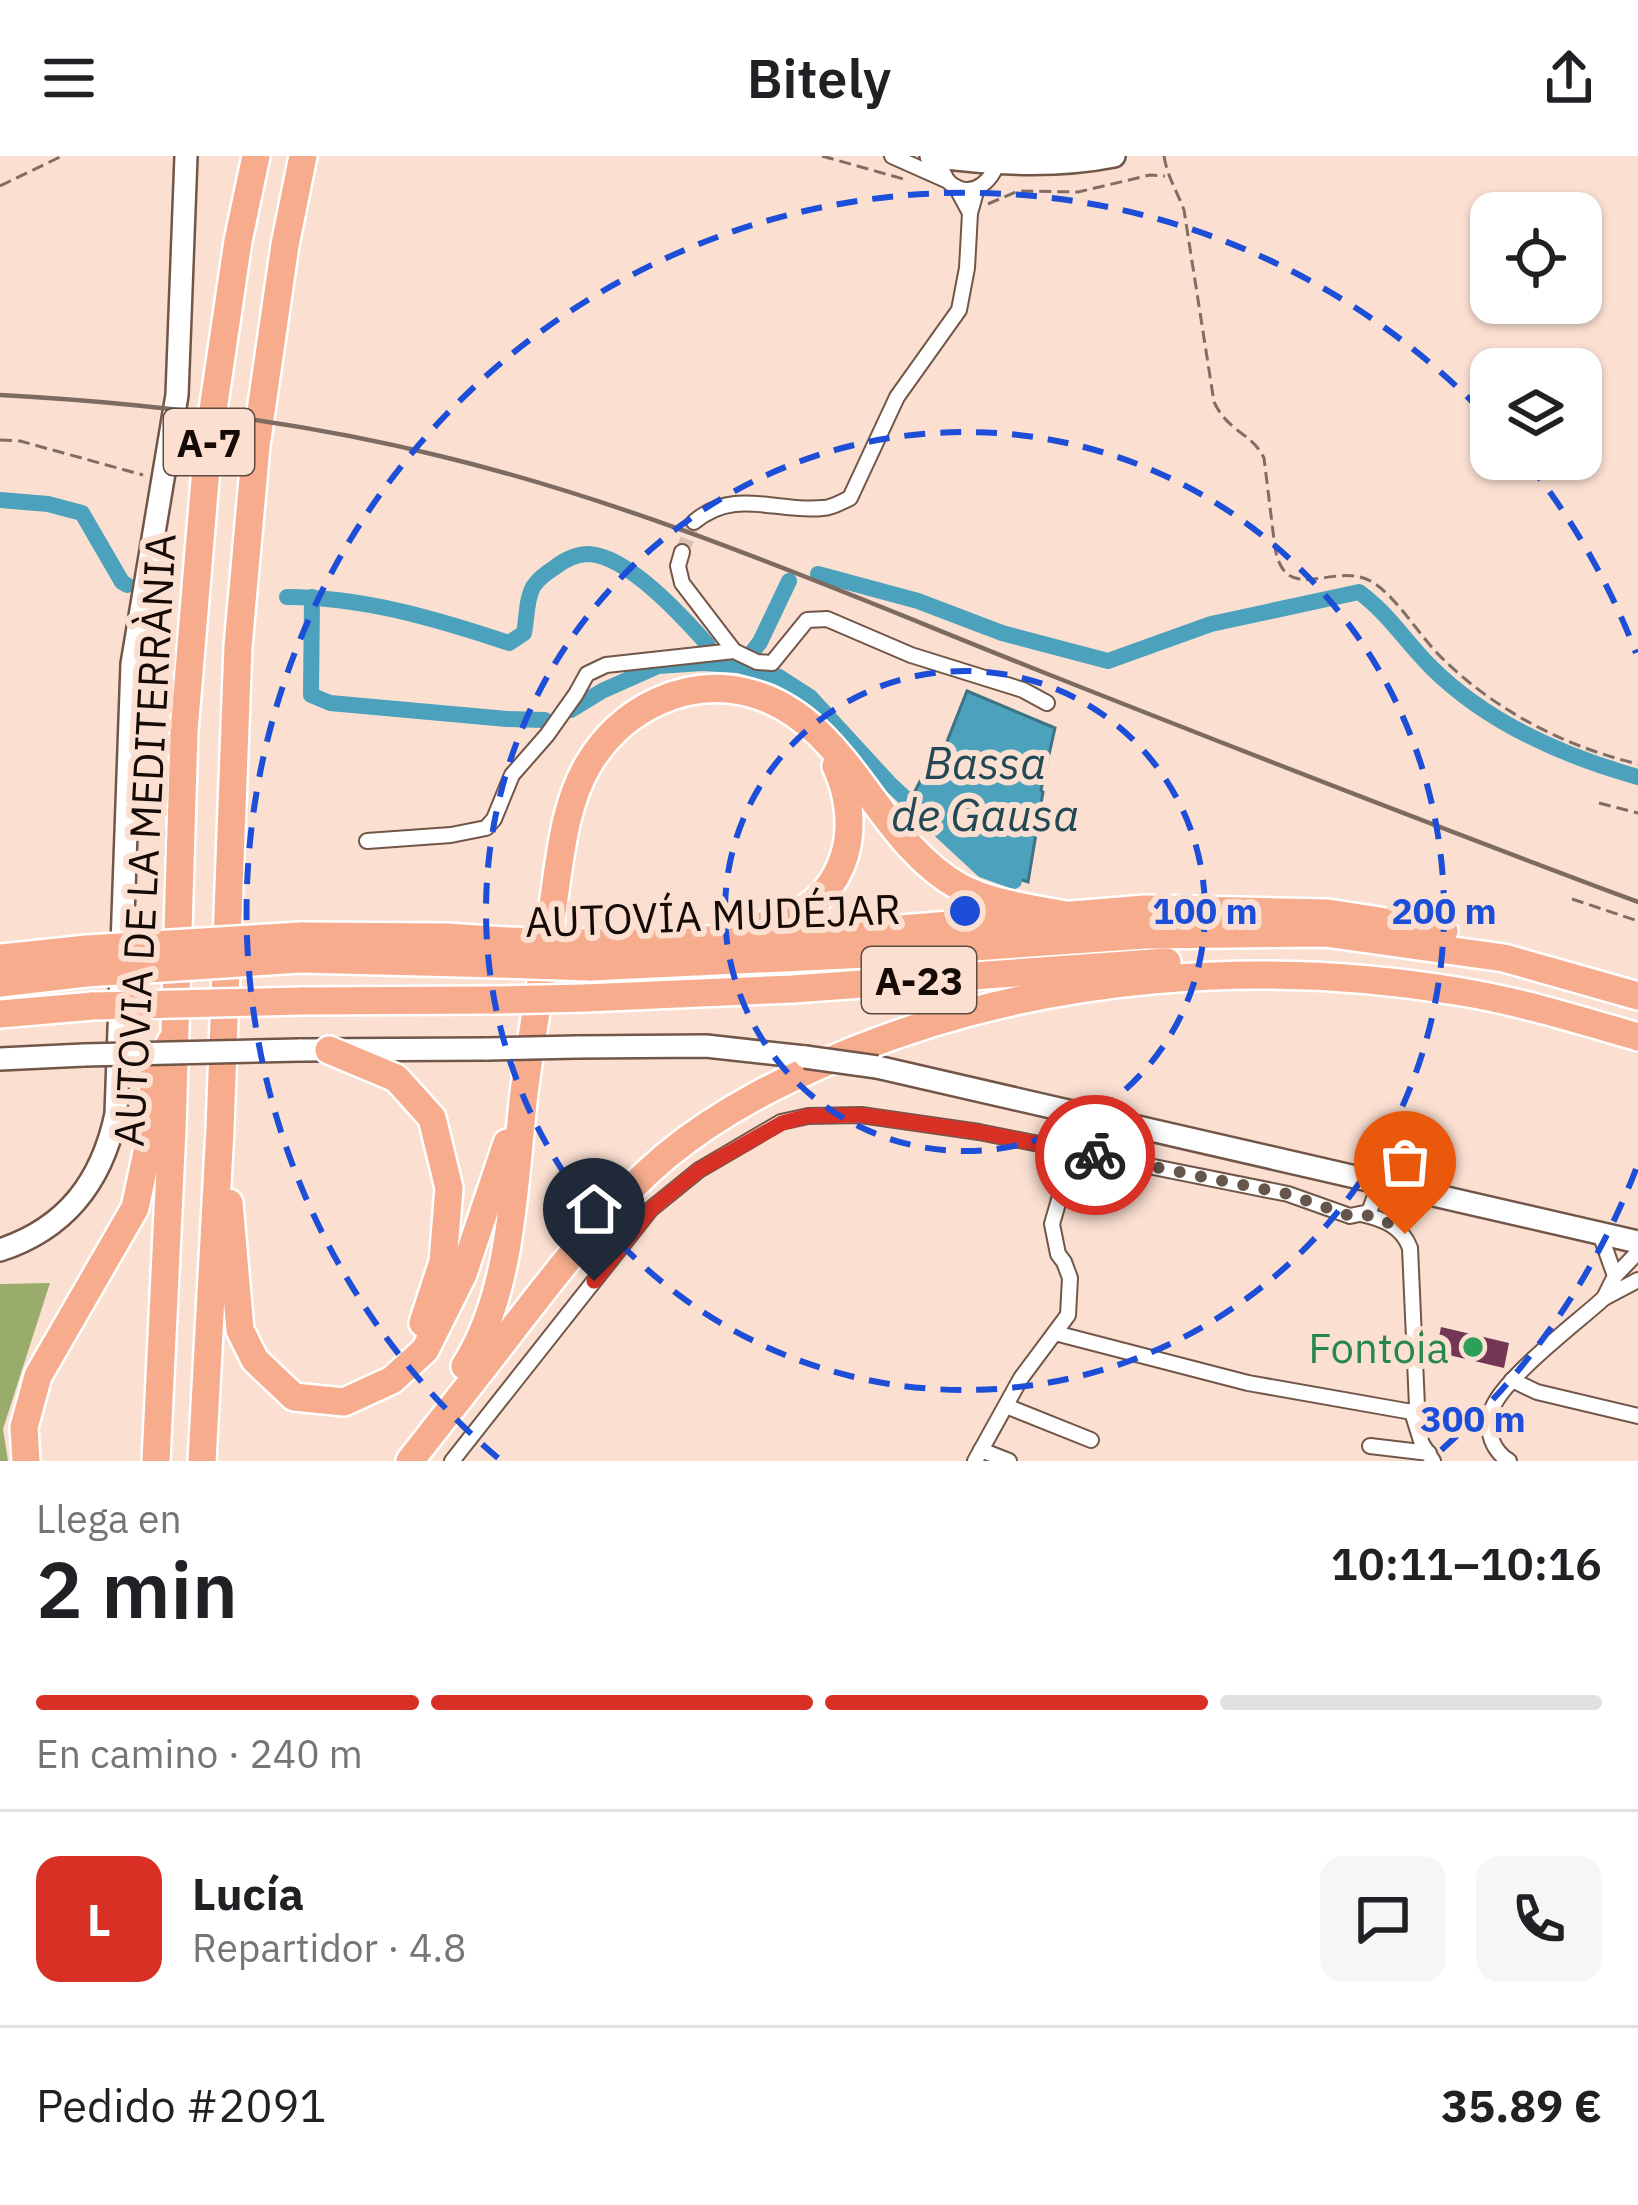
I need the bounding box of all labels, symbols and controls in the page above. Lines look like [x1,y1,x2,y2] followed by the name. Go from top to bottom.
[747,43,891,113] text: Bitely
[36,45,102,111] icon: menu
[1536,45,1602,111] icon: share
[1470,192,1602,480] map controls
[1470,192,1602,324] button: locate
[1470,348,1602,480] button: layers
[164,409,254,475] road number: A-7
[100,532,188,1148] street label: AUTOVIA DE LA MEDITERRÀNIA
[891,733,1079,843] water label: Bassa de Gausa
[524,881,902,949] street label: AUTOVÍA MUDÉJAR
[1152,887,1258,934] text: 100 m
[1391,887,1497,934] text: 200 m
[944,890,986,932] centre of rings
[862,947,976,1013] road number: A-23
[1035,1095,1155,1215] courier
[1354,1111,1456,1234] pin
[1062,1122,1128,1188] icon: bike
[1372,1129,1438,1195] icon: bag
[543,1158,645,1281] pin
[561,1176,627,1242] icon: home
[1308,1320,1449,1375] place label: Fontoia
[1460,1334,1486,1360] marker: Fontoia
[1420,1395,1526,1442] text: 300 m
[36,1493,182,1544] text: Llega en
[1331,1534,1602,1592] text: 10:11–10:16
[36,1538,238,1639] text: 2 min
[36,1728,363,1779] text: En camino · 240 m
[1320,1856,1446,1982] button: chat
[1476,1856,1602,1982] button: phone
[192,1864,304,1922] text: Lucía
[87,1890,111,1948] text: L
[192,1922,466,1973] text: Repartidor · 4.8
[36,2076,326,2134] text: Pedido #2091
[1441,2076,1602,2134] text: 35.89 €

